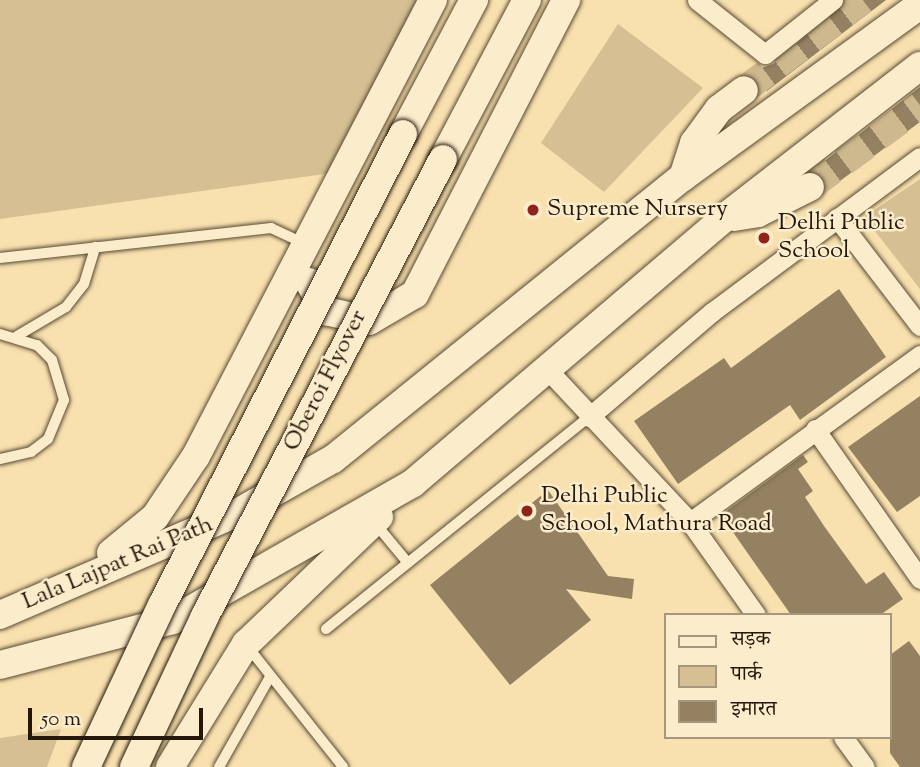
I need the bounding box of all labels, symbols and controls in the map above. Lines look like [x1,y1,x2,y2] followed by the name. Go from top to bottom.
[547,196,728,224] place label: Supreme Nursery
[525,202,541,218] marker: Supreme Nursery
[778,210,905,266] place label: Delhi Public School
[756,230,772,246] marker: Delhi Public School
[278,306,374,456] street label: Oberoi Flyover
[541,483,772,539] place label: Delhi Public School, Mathura Road
[519,503,535,519] marker: Delhi Public School, Mathura Road
[18,511,218,617] street label: Lala Lajpat Rai Path
[664,613,892,739] legend
[731,625,770,655] text: सड़क
[731,660,762,690] text: पार्क
[32,694,206,738] scale bar
[731,695,777,725] text: इमारत
[41,705,81,735] text: 50 m

